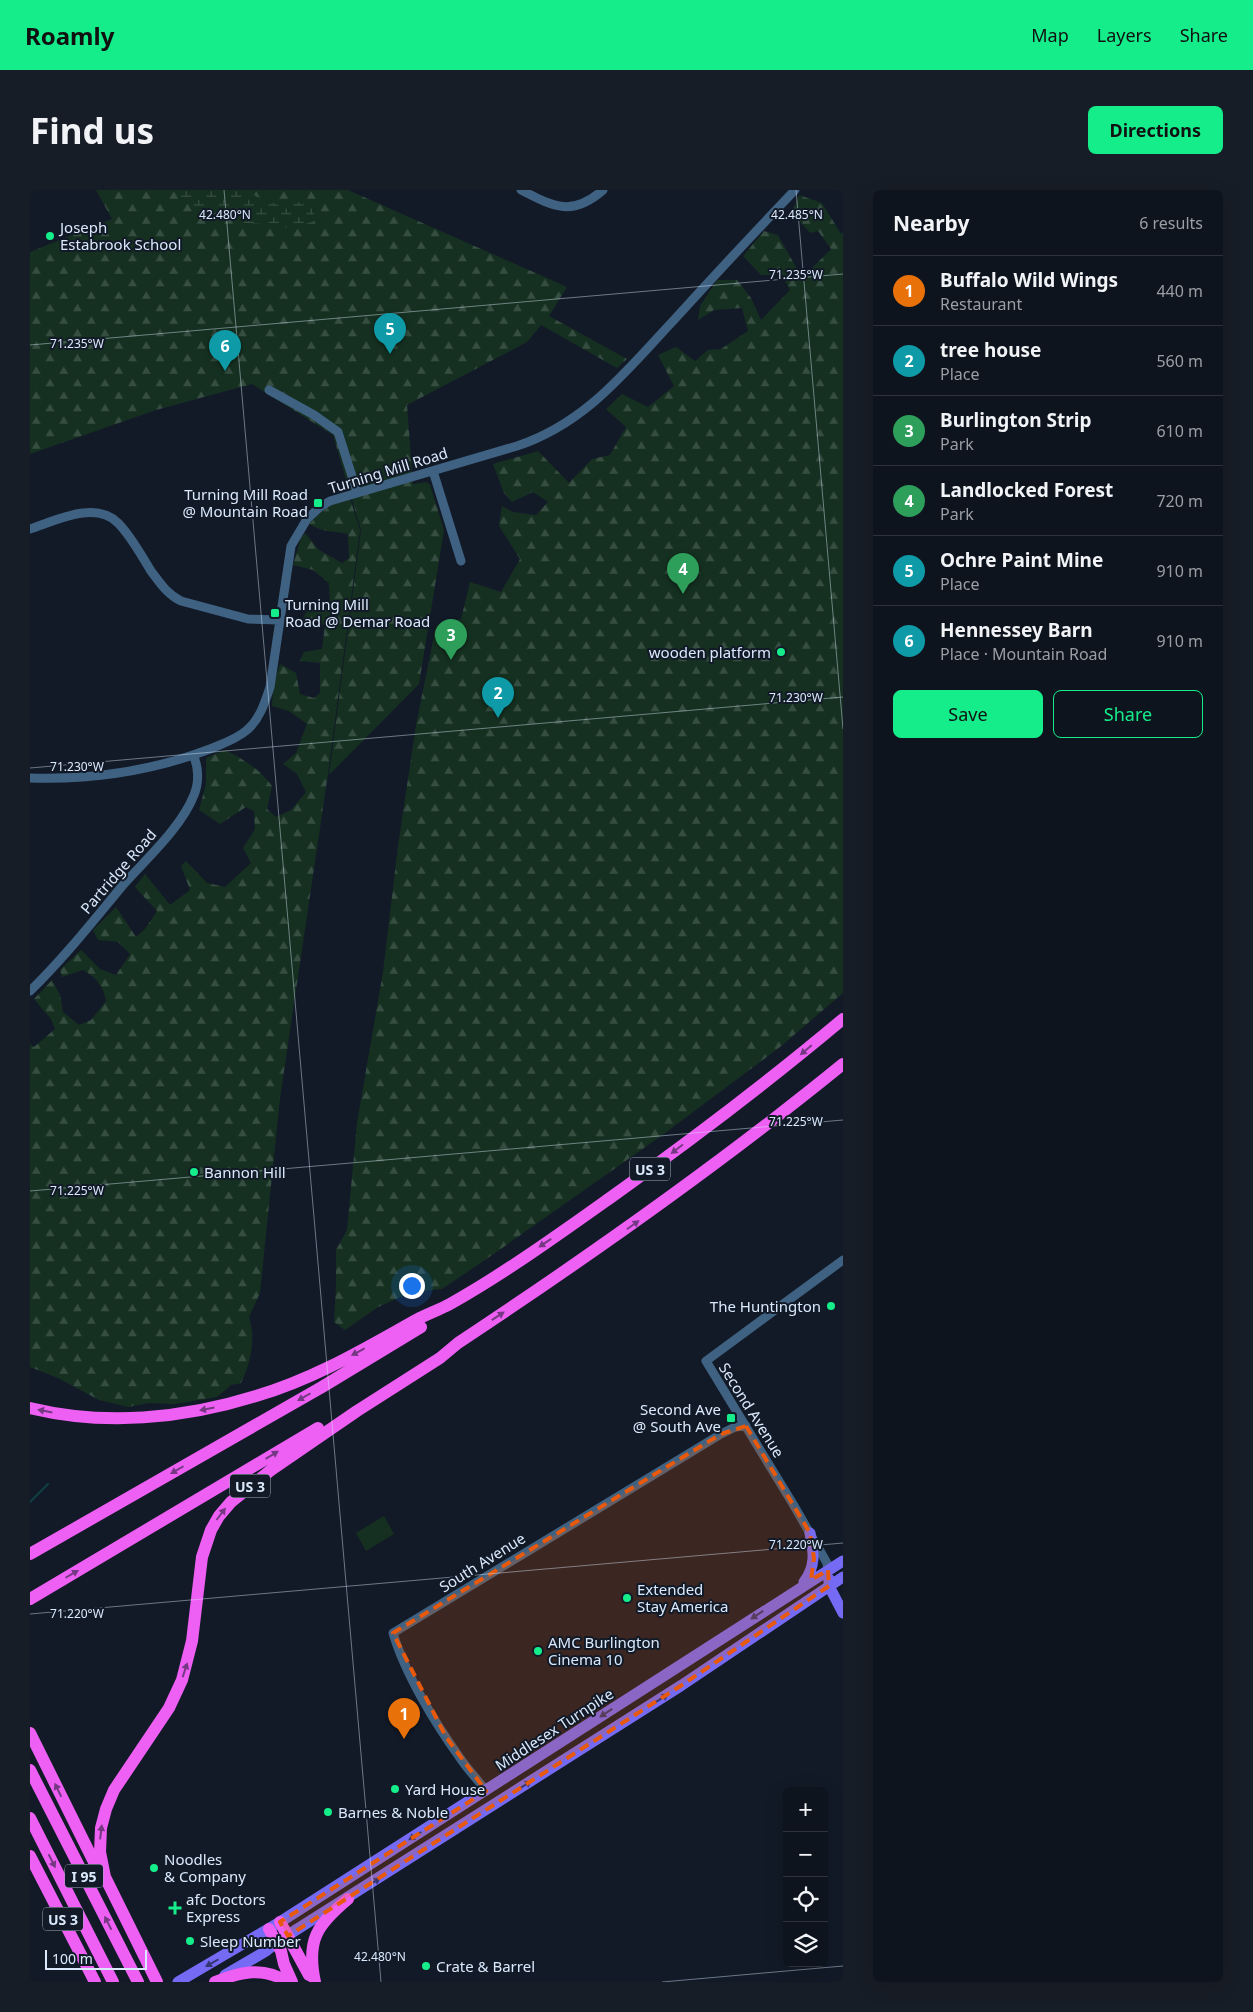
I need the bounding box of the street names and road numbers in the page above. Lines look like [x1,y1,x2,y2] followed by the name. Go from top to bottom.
[326,442,450,498] street label: Turning Mill Road
[76,824,160,918] street label: Partridge Road
[630,1158,670,1181] road number: US 3
[715,1359,789,1461] street label: Second Avenue
[230,1474,270,1498] road number: US 3
[435,1528,529,1596] street label: South Avenue
[491,1683,617,1775] street label: Middlesex Turnpike
[65,1864,103,1888] road number: I 95
[43,1908,83,1930] road number: US 3

